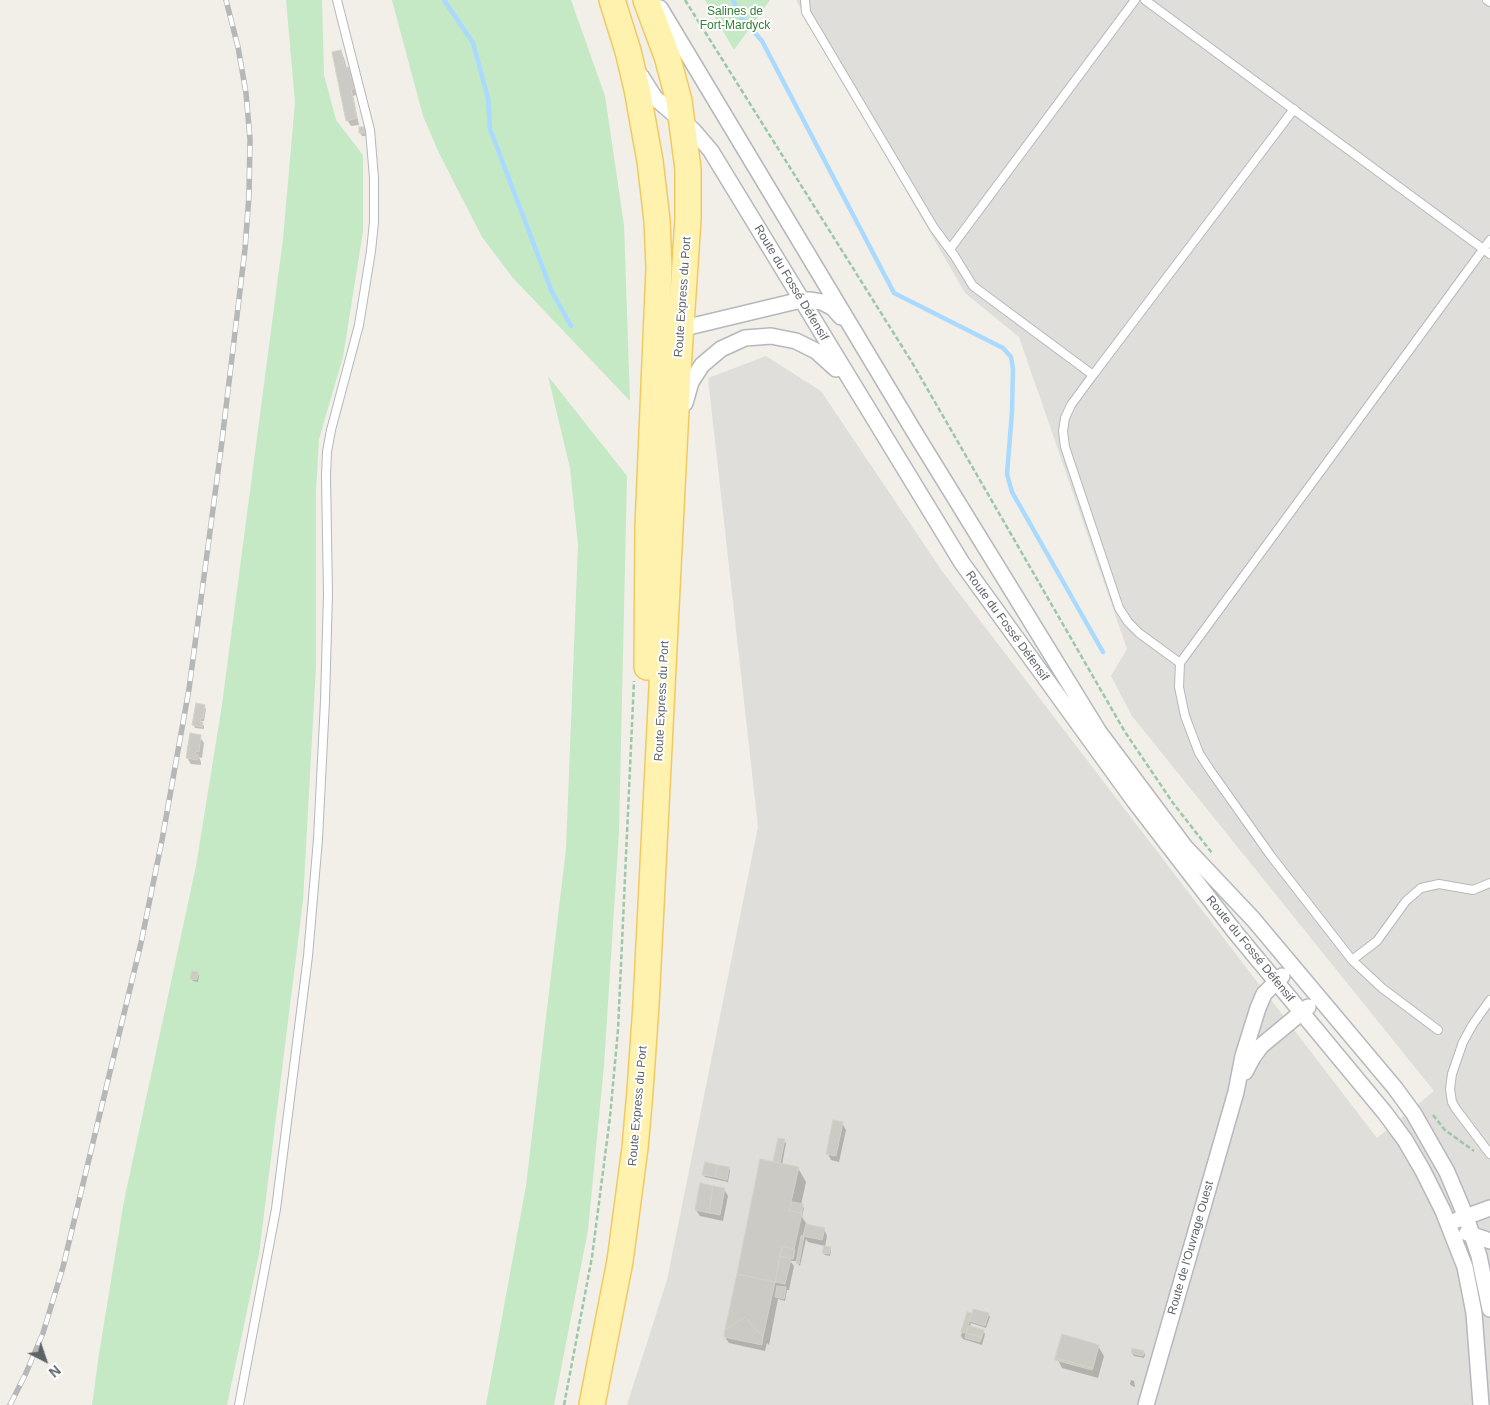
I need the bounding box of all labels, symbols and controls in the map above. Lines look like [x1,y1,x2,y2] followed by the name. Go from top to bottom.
[700,5,770,33] park label: Salines de Fort-Mardyck
[751,223,831,343] street label: Route du Fossé Défensif
[672,236,694,358] street label: Route Express du Port
[962,568,1052,684] street label: Route du Fossé Défensif
[652,640,672,762] street label: Route Express du Port
[1203,893,1297,1005] street label: Route du Fossé Défensif
[626,1045,650,1167] street label: Route Express du Port
[1165,1180,1217,1316] street label: Route de l'Ouvrage Ouest
[20,1335,70,1385] north arrow
[46,1362,64,1381] text: N

